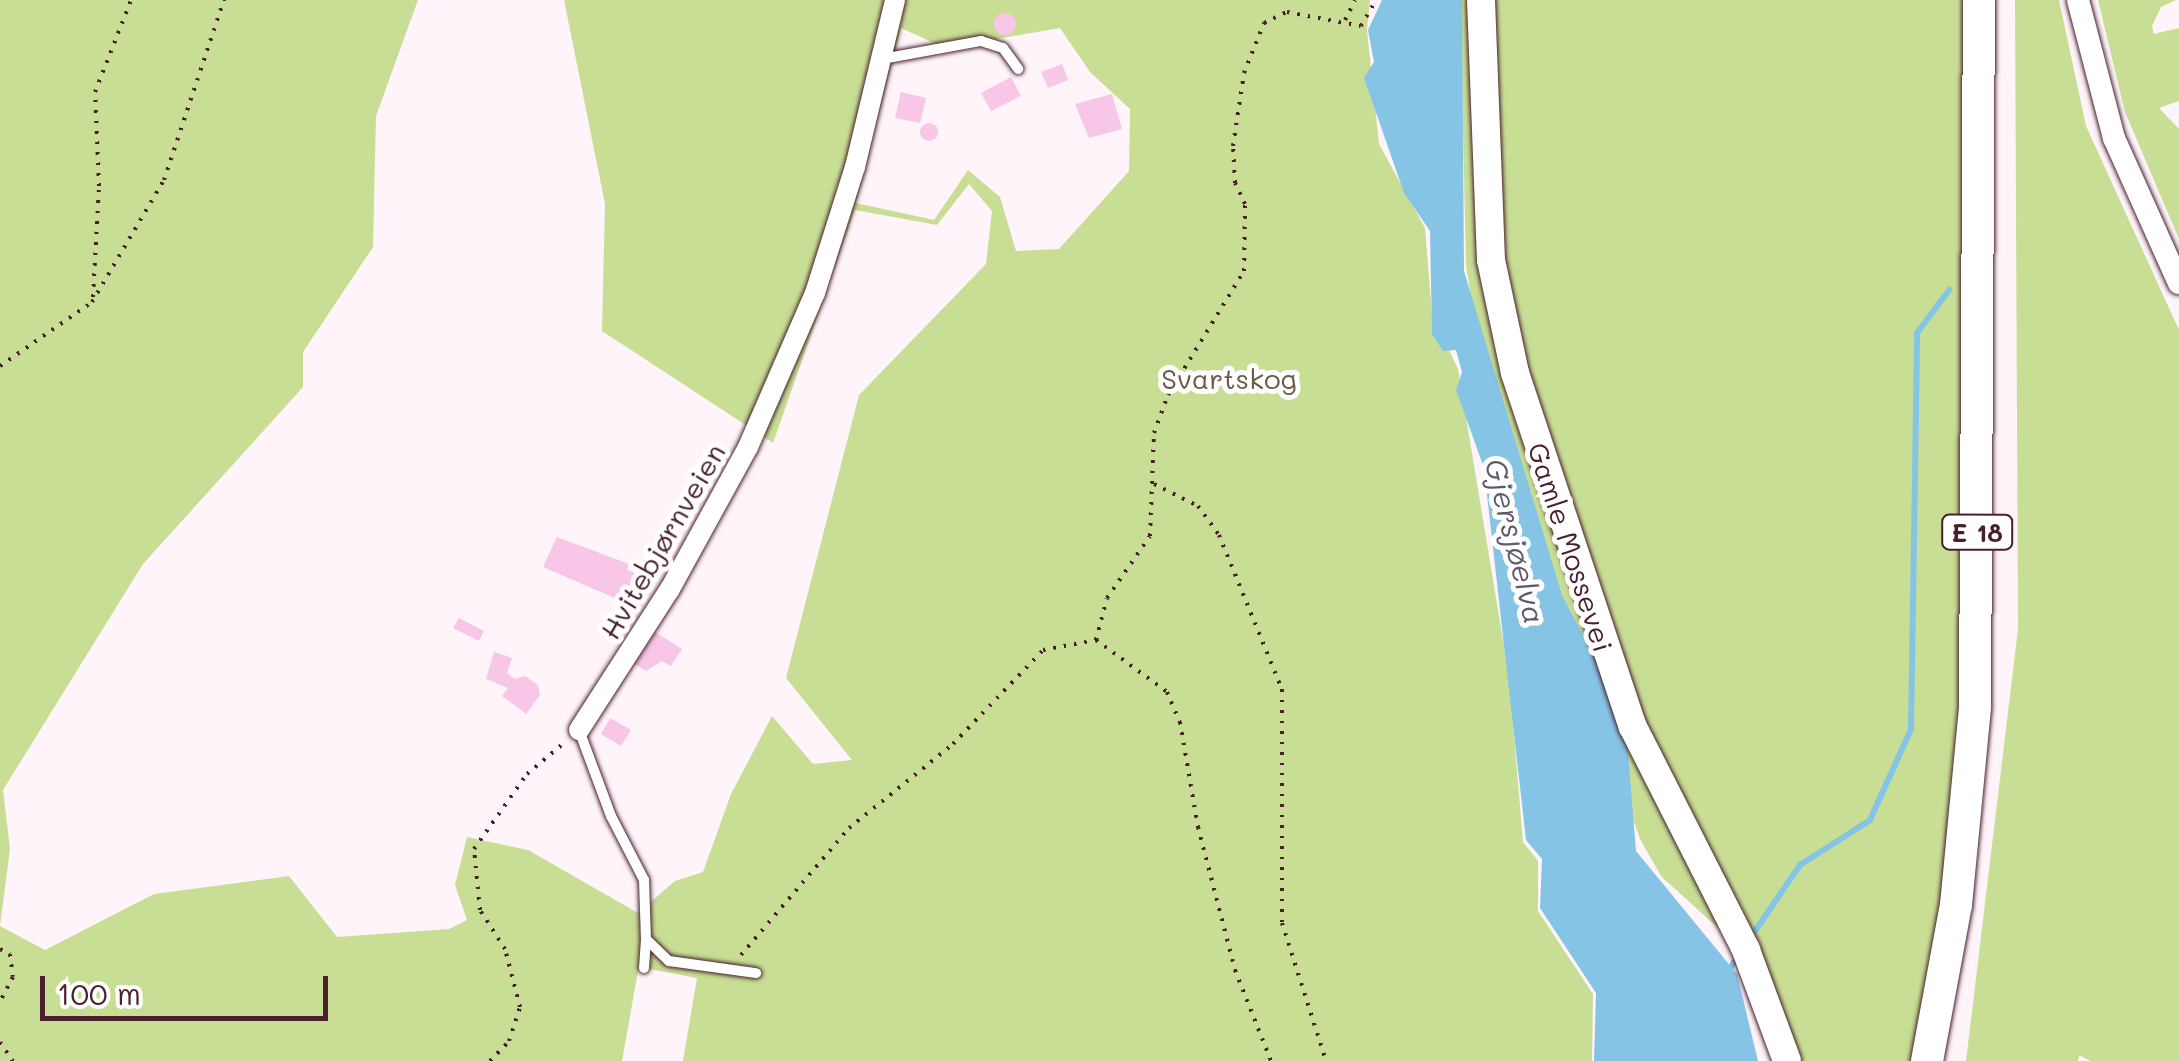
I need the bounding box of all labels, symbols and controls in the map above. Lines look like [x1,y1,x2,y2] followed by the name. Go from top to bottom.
[1161,361,1297,395] park label: Svartskog
[592,437,732,645] street label: Hvitebjørnveien
[1521,438,1621,656] street label: Gamle Mossevei
[1478,455,1554,627] water label: Gjersjøelva
[1940,512,2014,552] road number: E 18
[45,956,332,1018] scale bar
[57,973,141,1013] text: 100 m

